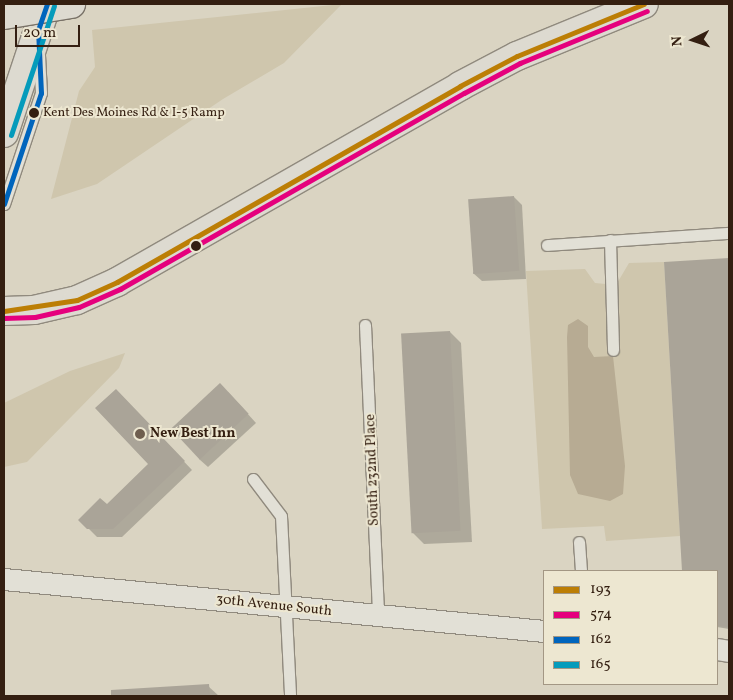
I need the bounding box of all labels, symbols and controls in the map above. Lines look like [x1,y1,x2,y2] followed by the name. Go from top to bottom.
[18,15,82,47] scale bar
[668,15,718,65] north arrow
[23,23,56,44] text: 20 m
[668,35,687,47] text: N
[43,105,225,121] place label: Kent Des Moines Rd & I-5 Ramp
[29,108,39,118] marker: Kent Des Moines Rd & I-5 Ramp
[191,241,201,251] unlabelled marker
[363,414,383,526] street label: South 232nd Place
[150,426,236,442] place label: New Best Inn
[134,428,146,440] marker: New Best Inn
[543,570,718,685] legend
[590,579,611,600] text: 193
[215,592,333,620] street label: 30th Avenue South
[590,604,612,625] text: 574
[590,629,611,650] text: 162
[590,654,611,675] text: 165

